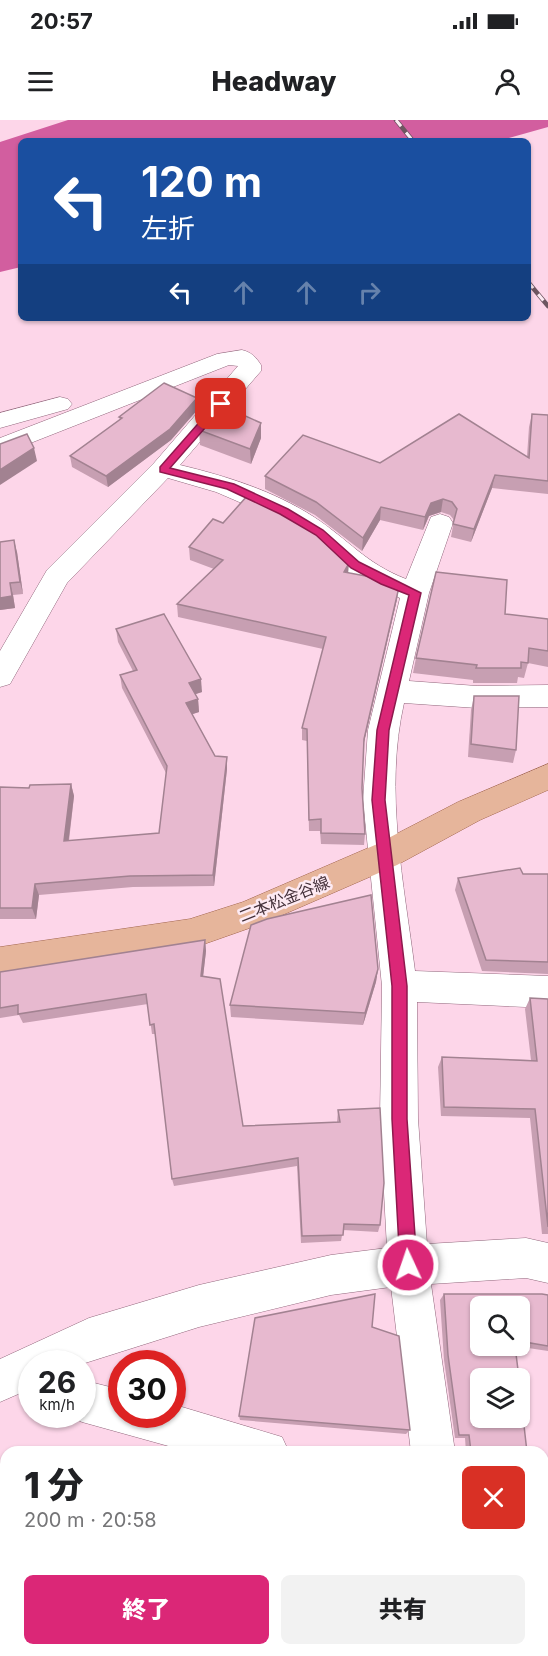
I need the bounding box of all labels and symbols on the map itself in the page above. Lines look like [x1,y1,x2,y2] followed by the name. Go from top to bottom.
[195,378,246,429] pin
[236,872,332,926] street label: 二本松金谷線
[376,1233,440,1297] position arrow
[108,1350,186,1428] speed limit sign: 30

